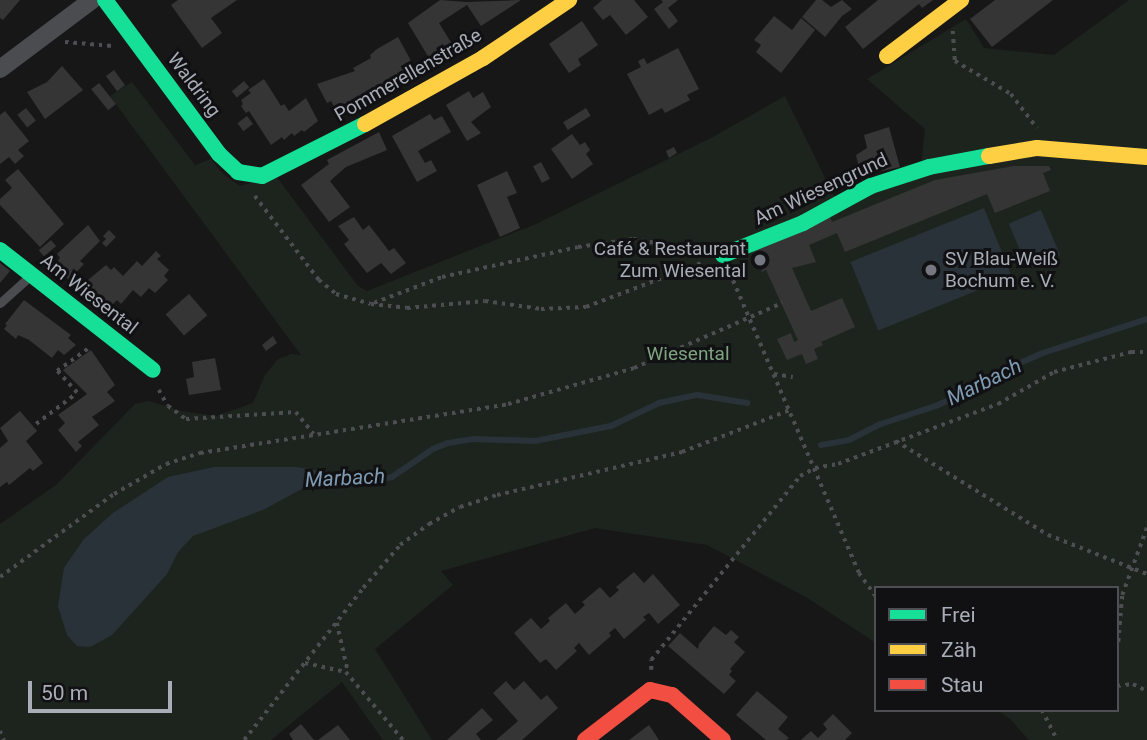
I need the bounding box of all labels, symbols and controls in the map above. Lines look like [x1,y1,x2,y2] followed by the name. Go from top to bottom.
[330,24,486,126] street label: Pommerellenstraße
[162,48,226,122] street label: Waldring
[751,148,891,230] street label: Am Wiesengrund
[594,238,746,282] place label: Café & Restaurant Zum Wiesental
[945,248,1058,292] place label: SV Blau-Weiß Bochum e. V.
[36,249,142,339] street label: Am Wiesental
[752,252,768,268] marker: Café & Restaurant Zum Wiesental
[923,262,939,278] marker: SV Blau-Weiß Bochum e. V.
[646,343,730,365] park label: Wiesental
[942,353,1026,411] water label: Marbach
[304,463,386,493] water label: Marbach
[874,586,1119,712] legend
[941,603,976,627] text: Frei
[941,638,977,662] text: Zäh
[32,666,175,710] scale bar
[941,673,983,697] text: Stau
[41,681,88,705] text: 50 m

